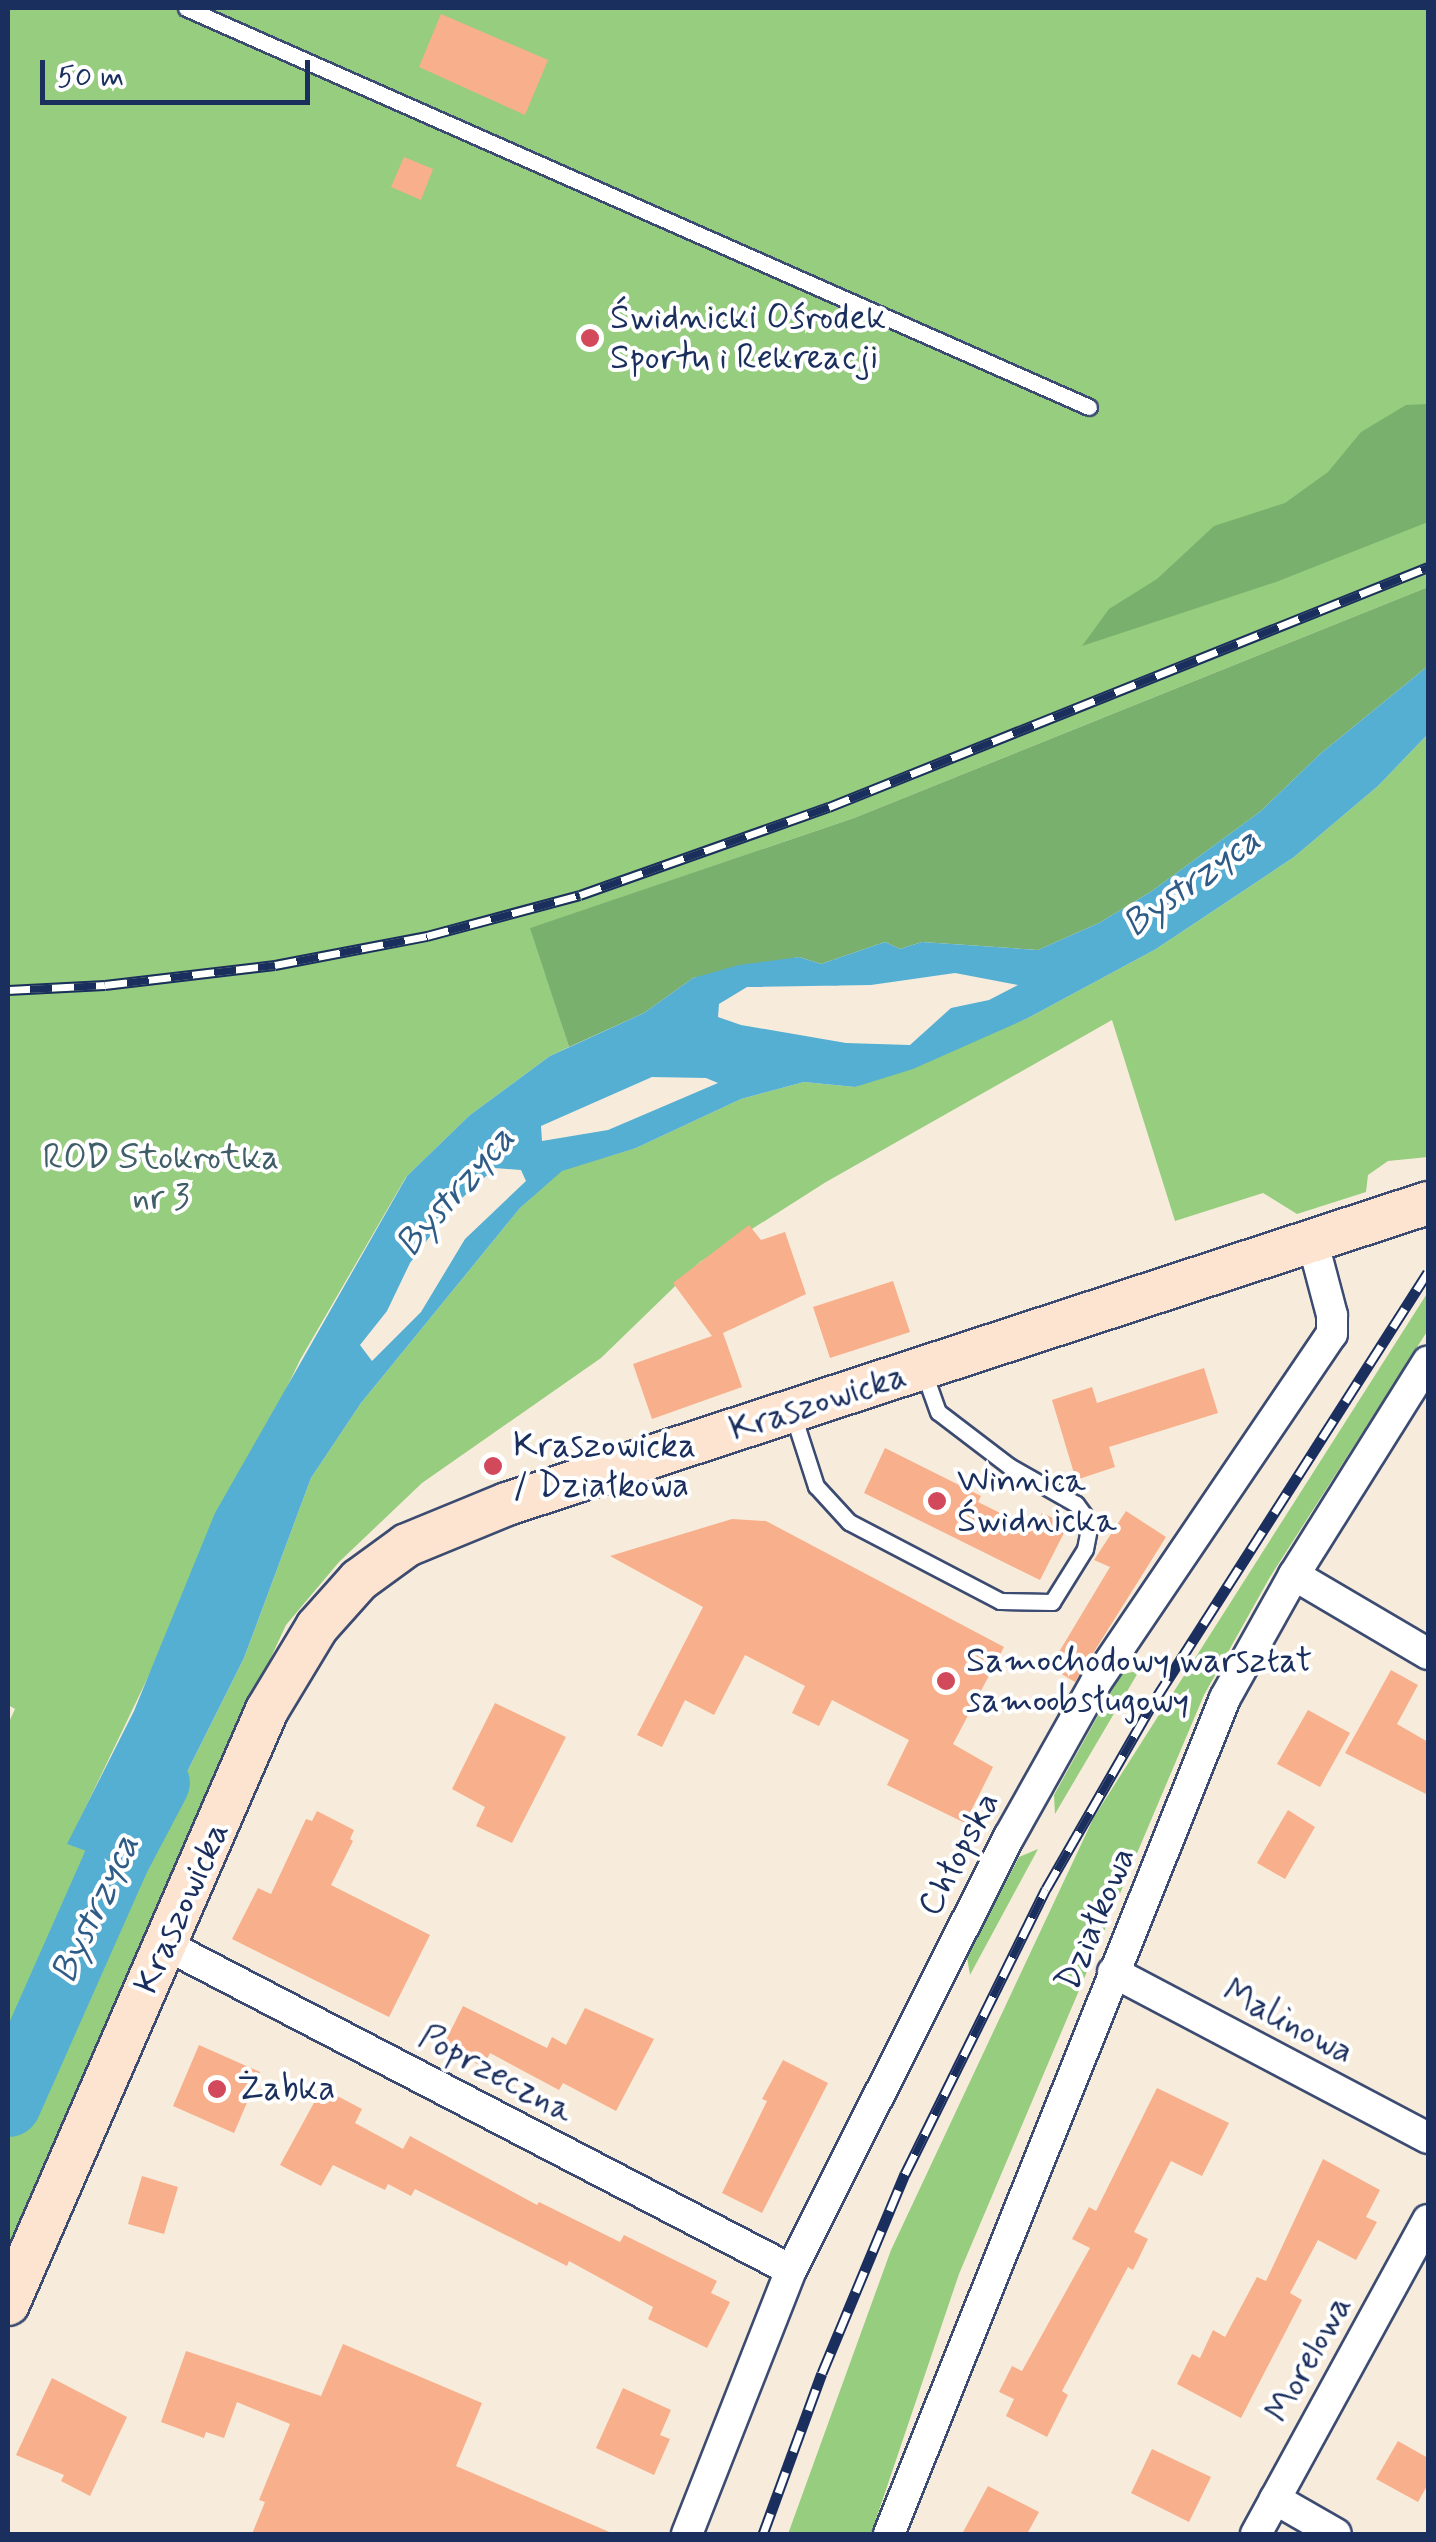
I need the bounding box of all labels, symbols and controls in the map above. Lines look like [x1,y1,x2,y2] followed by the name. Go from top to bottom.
[45,40,315,102] scale bar
[57,58,124,97] text: 50 m
[610,297,886,379] place label: Świdnicki Ośrodek Sportu i Rekreacji
[579,327,601,349] marker: Świdnicki Ośrodek Sportu i Rekreacji
[1114,818,1270,948] water label: Bystrzyca
[387,1117,525,1267] water label: Bystrzyca
[48,1137,274,1219] park label: ROD Stokrotka nr 3
[724,1355,912,1451] street label: Kraszowicka
[513,1425,696,1507] place label: Kraszowicka / Działkowa
[482,1455,504,1477] marker: Kraszowicka / Działkowa
[957,1460,1117,1542] place label: Winnica Świdnicka
[926,1490,948,1512] marker: Winnica Świdnicka
[966,1640,1312,1722] place label: Samochodowy warsztat samoobsługowy
[935,1670,957,1692] marker: Samochodowy warsztat samoobsługowy
[909,1785,1009,1923] street label: Chłopska
[126,1816,238,2000] street label: Kraszowicka
[42,1827,150,1991] water label: Bystrzyca
[1047,1841,1145,1997] street label: Działkowa
[1216,1970,1360,2074] street label: Malinowa
[412,2016,580,2132] street label: Poprzeczna
[237,2068,335,2110] place label: Żabka
[206,2078,228,2100] marker: Żabka
[1257,2288,1361,2430] street label: Morelowa

